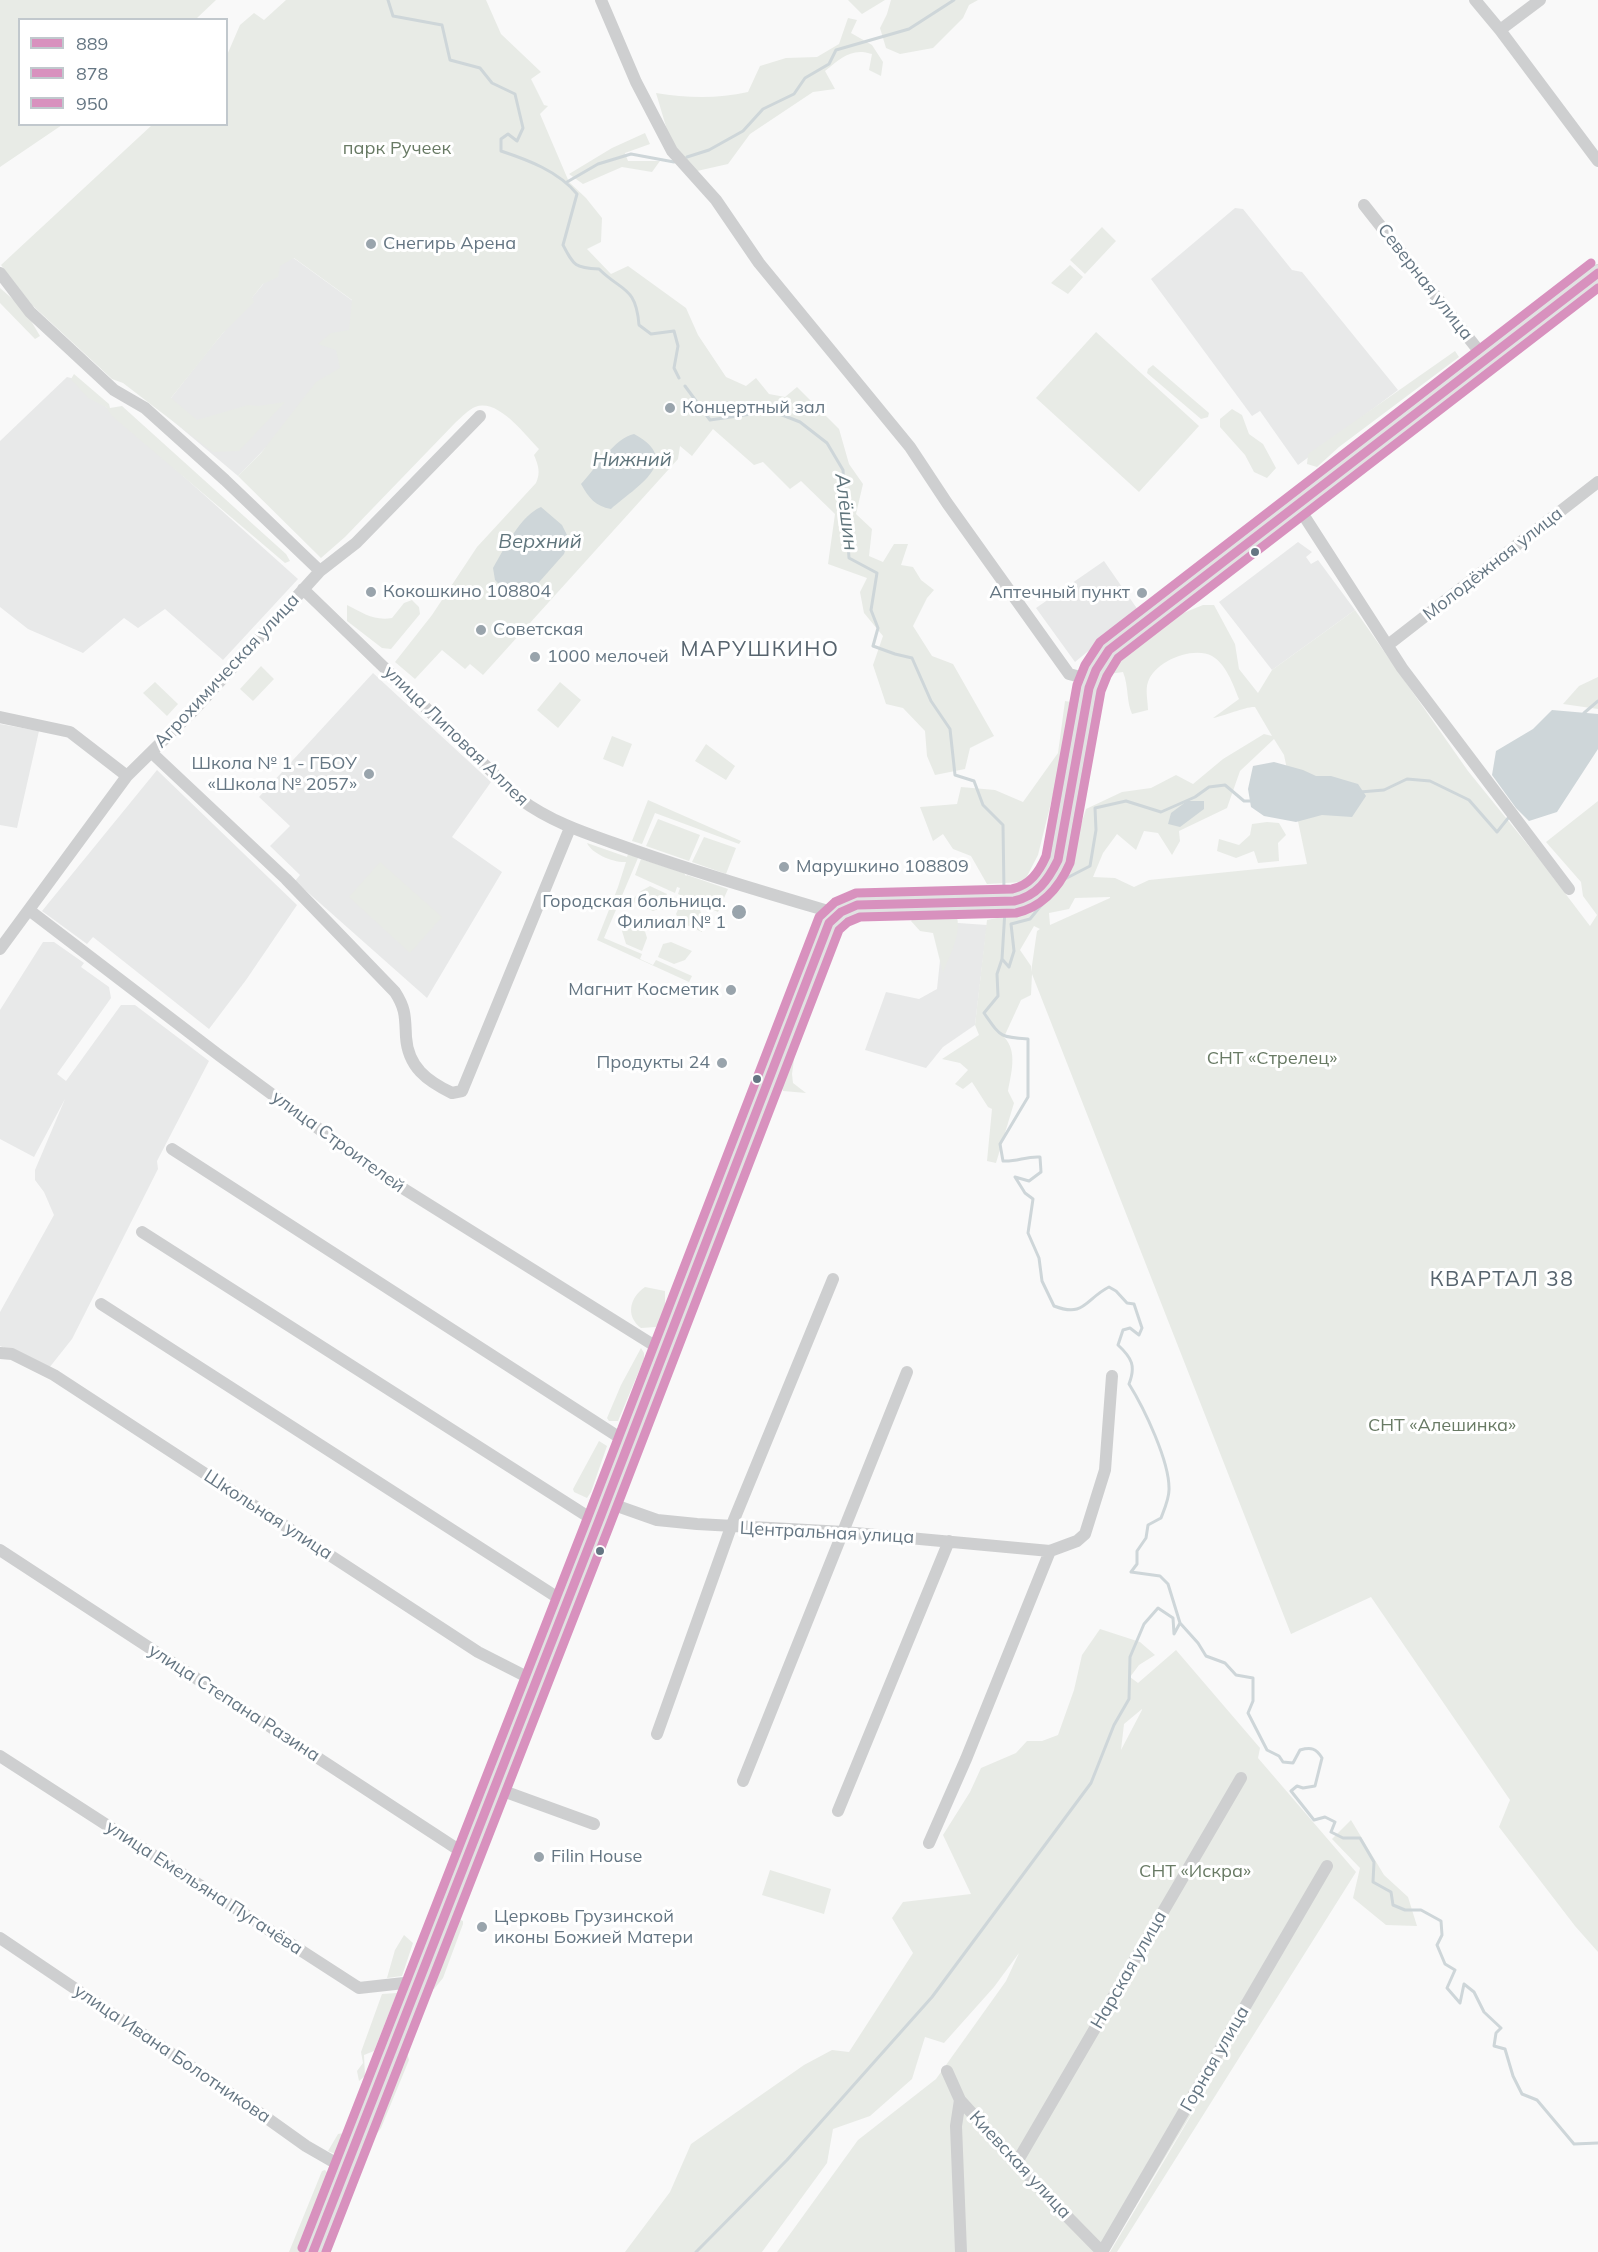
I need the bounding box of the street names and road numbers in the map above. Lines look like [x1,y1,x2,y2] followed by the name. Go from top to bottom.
[1373,219,1477,345] street label: Северная улица
[1419,503,1567,625] street label: Молодёжная улица
[150,590,304,752] street label: Агрохимическая улица
[379,661,533,811] street label: улица Липовая Аллея
[267,1086,409,1198] street label: улица Строителей
[200,1465,336,1565] street label: Школьная улица
[739,1518,915,1548] street label: Центральная улица
[144,1640,324,1766] street label: улица Степана Разина
[102,1816,306,1960] street label: улица Емельяна Пугачёва
[1087,1907,1171,2033] street label: Нарская улица
[70,1980,274,2128] street label: улица Ивана Болотникова
[1176,2002,1254,2116] street label: Горная улица
[965,2107,1075,2223] street label: Киевская улица

